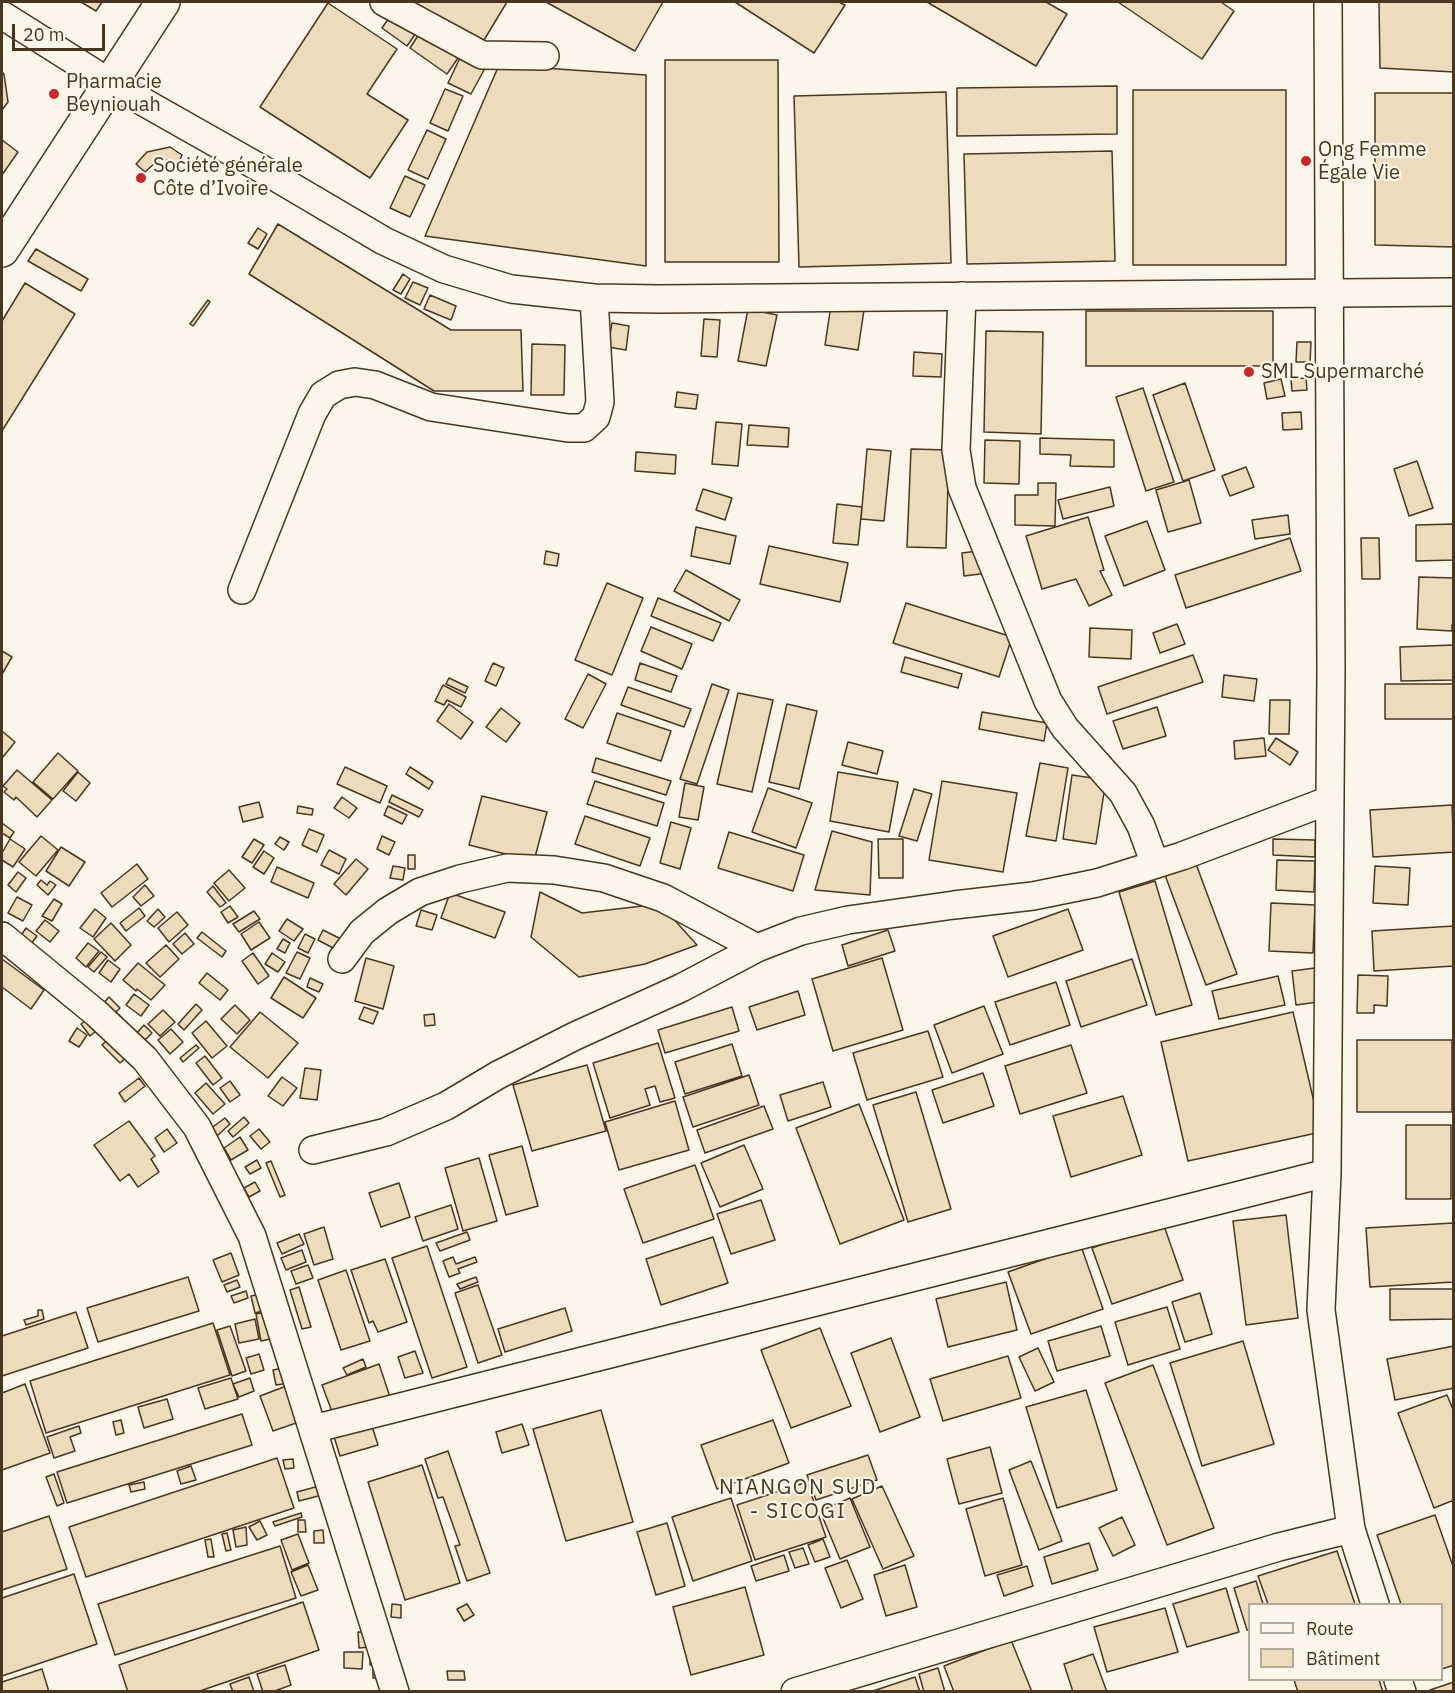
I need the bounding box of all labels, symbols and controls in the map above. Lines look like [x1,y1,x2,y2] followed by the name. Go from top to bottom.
[15,12,108,50] scale bar
[23,23,65,46] text: 20 m
[66,70,162,117] place label: Pharmacie Beyniouah
[47,87,61,101] marker: Pharmacie Beyniouah
[1318,138,1426,185] place label: Ong Femme Égale Vie
[153,154,303,201] place label: Société générale Côte d’Ivoire
[1299,154,1313,168] marker: Ong Femme Égale Vie
[134,171,148,185] marker: Société générale Côte d’Ivoire
[1261,360,1424,384] place label: SML Supermarché
[1242,365,1256,379] marker: SML Supermarché
[719,1475,877,1525] district label: NIANGON SUD - SICOGI
[1248,1603,1443,1681] legend
[1306,1617,1354,1640] text: Route
[1306,1647,1380,1670] text: Bâtiment

